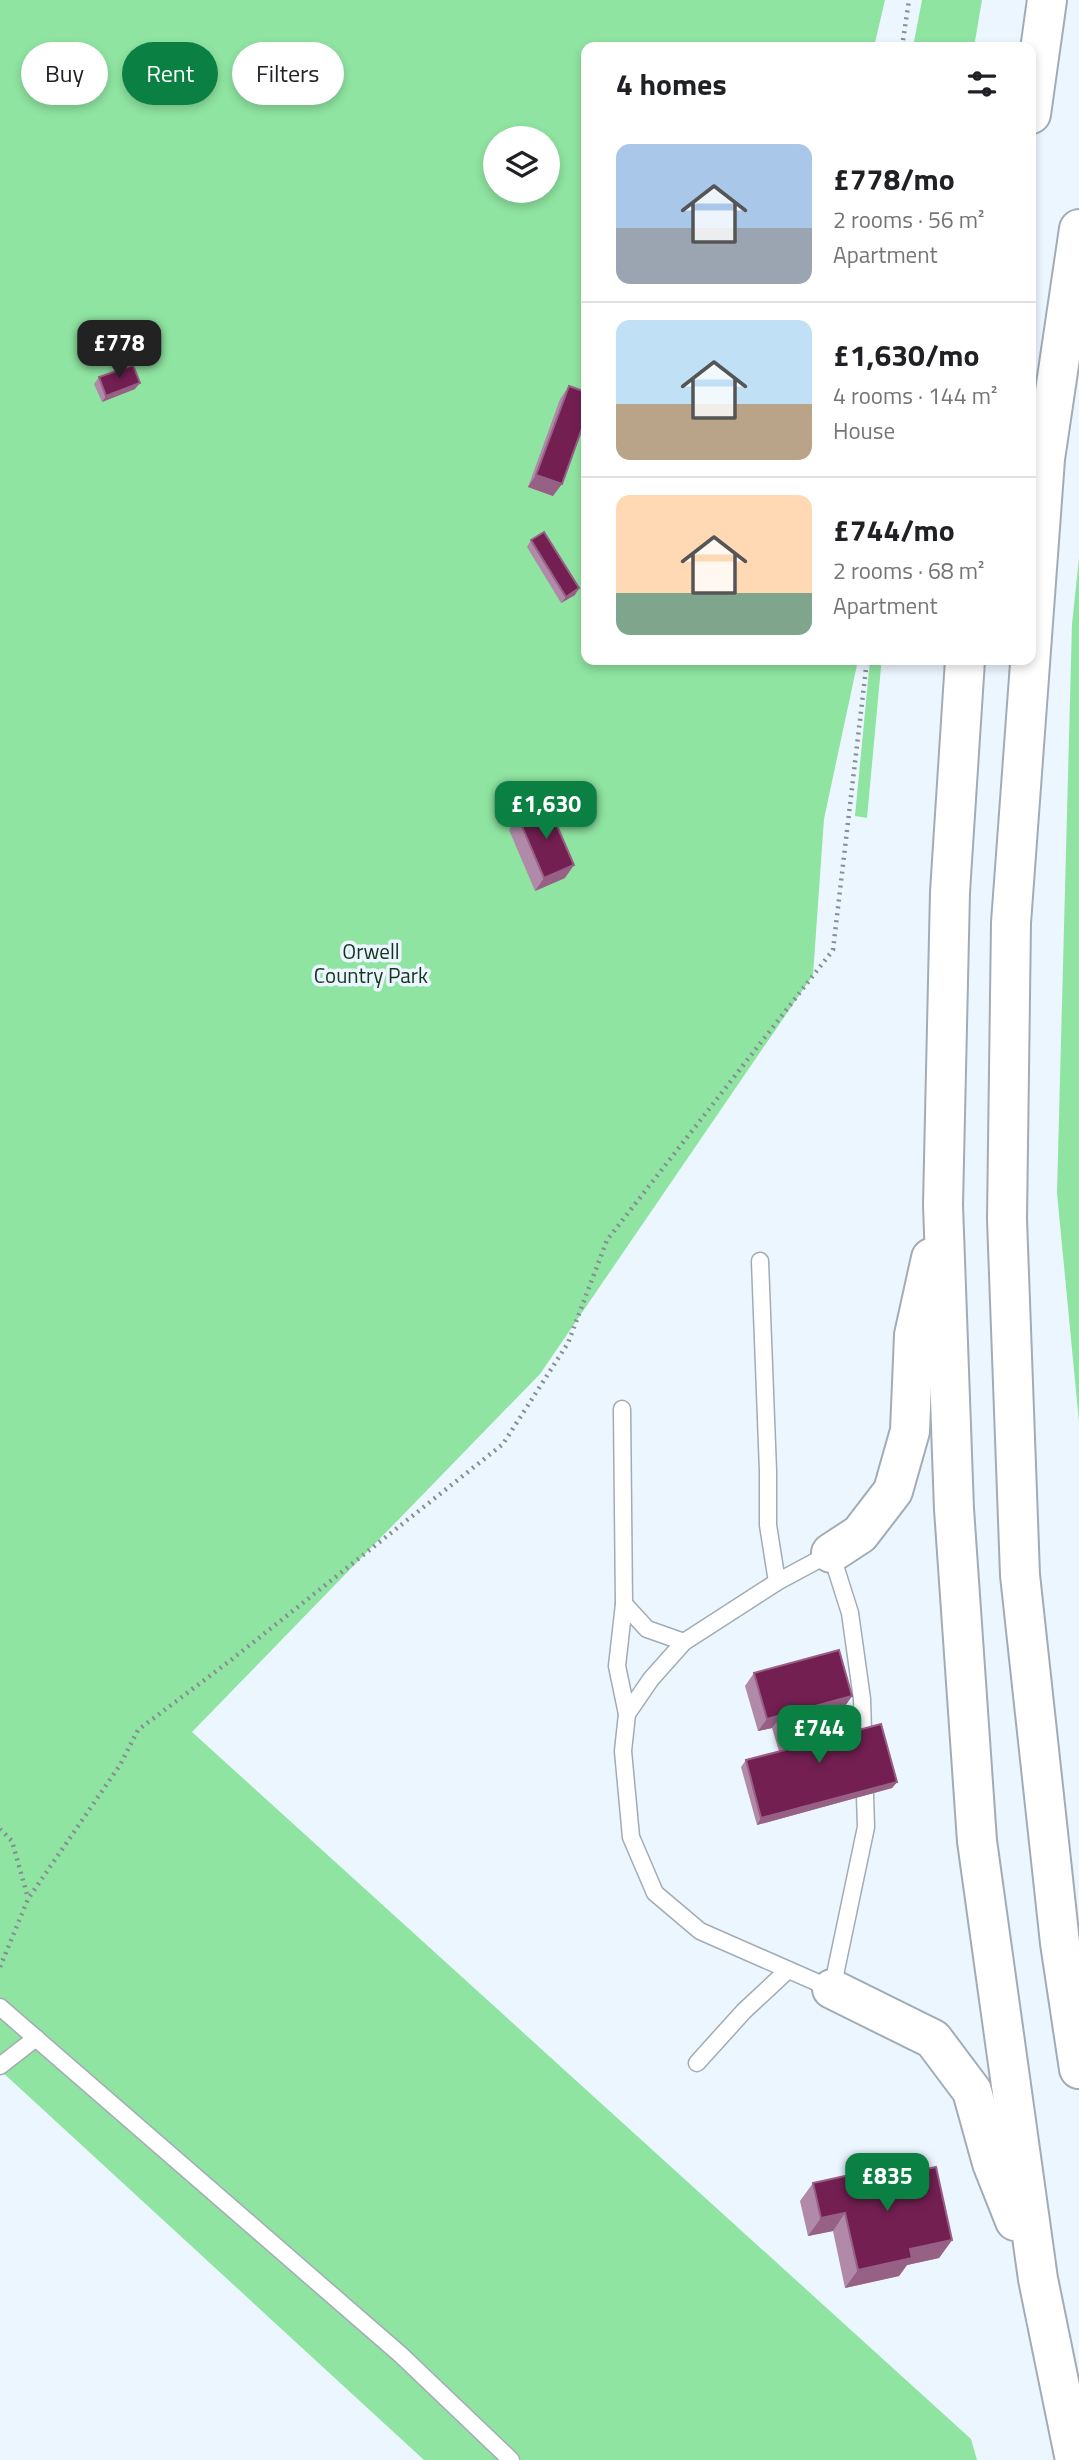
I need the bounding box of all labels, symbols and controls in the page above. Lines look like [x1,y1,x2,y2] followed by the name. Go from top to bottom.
[21,42,108,105] chip: Buy
[122,42,218,105] chip: Rent
[232,42,344,105] chip: Filters
[616,61,727,107] text: 4 homes
[963,65,1001,103] icon: filters
[483,126,560,203] map controls
[483,126,560,203] button: layers
[833,156,955,202] text: £778/mo
[672,172,756,256] icon: home
[833,202,984,237] text: 2 rooms · 56 m²
[833,237,938,272] text: Apartment
[78,320,160,380] pin: £778
[93,325,145,360] text: £778
[833,332,979,378] text: £1,630/mo
[672,348,756,432] icon: home
[833,378,997,413] text: 4 rooms · 144 m²
[833,413,895,448] text: House
[833,507,955,553] text: £744/mo
[672,523,756,607] icon: home
[833,553,984,588] text: 2 rooms · 68 m²
[833,588,938,623] text: Apartment
[489,782,603,841] pin: £1,630
[511,786,581,821] text: £1,630
[314,935,428,991] park label: Orwell Country Park
[778,1706,860,1765] pin: £744
[793,1710,845,1745] text: £744
[846,2154,928,2213] pin: £835
[861,2158,913,2193] text: £835

